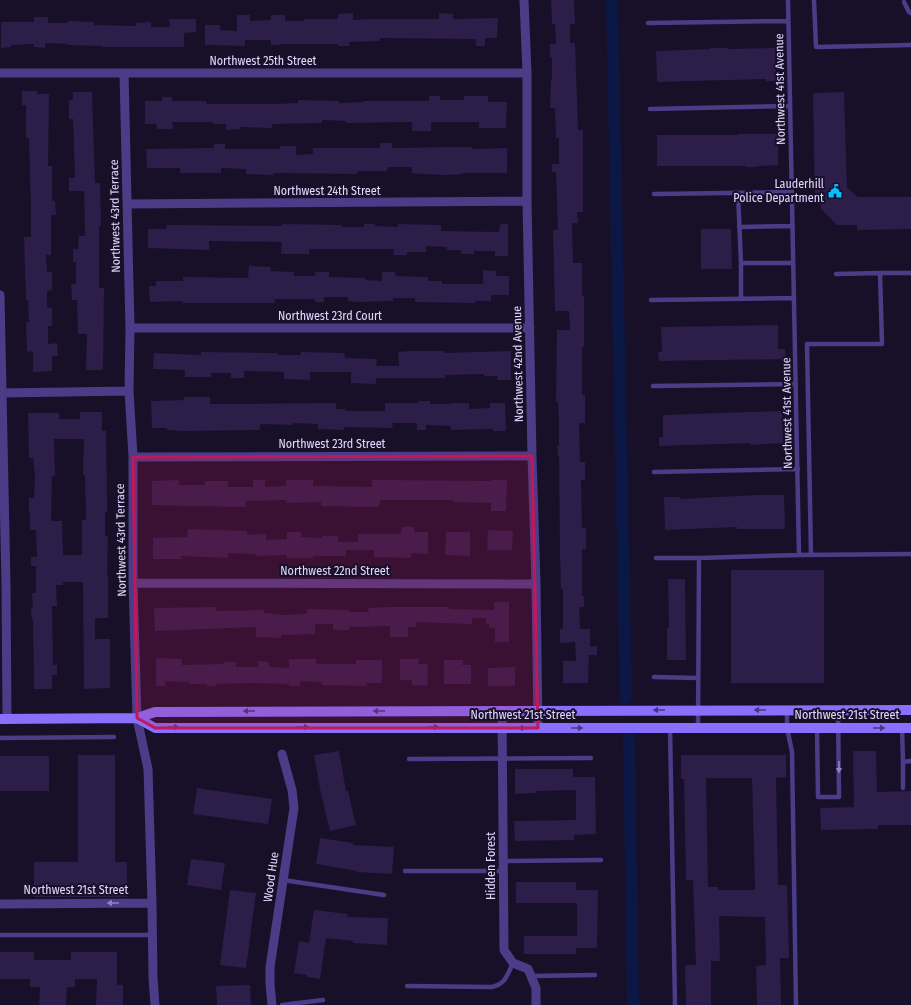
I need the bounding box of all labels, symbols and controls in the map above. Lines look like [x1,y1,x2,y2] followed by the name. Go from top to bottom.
[772,33,788,145] street label: Northwest 41st Avenue
[210,54,317,68] street label: Northwest 25th Street
[107,159,123,273] street label: Northwest 43rd Terrace
[733,177,824,205] place label: Lauderhill Police Department
[827,183,843,199] public building icon: Lauderhill Police Department
[273,184,381,198] street label: Northwest 24th Street
[510,306,526,422] street label: Northwest 42nd Avenue
[278,309,382,323] street label: Northwest 23rd Court
[779,357,795,469] street label: Northwest 41st Avenue
[279,437,386,451] street label: Northwest 23rd Street
[113,483,129,597] street label: Northwest 43rd Terrace
[280,564,390,578] street label: Northwest 22nd Street
[652,707,665,713] one-way arrow
[753,707,766,713] one-way arrow
[242,708,255,714] one-way arrow
[372,708,385,714] one-way arrow
[471,708,575,722] street label: Northwest 21st Street
[795,708,899,722] street label: Northwest 21st Street
[167,724,180,730] one-way arrow
[297,724,310,730] one-way arrow
[427,724,440,730] one-way arrow
[514,725,527,731] one-way arrow
[571,725,584,731] one-way arrow
[873,725,886,731] one-way arrow
[836,761,842,774] one-way arrow
[484,832,498,900] street label: Hidden Forest
[261,851,281,903] street label: Wood Hue
[24,883,128,897] street label: Northwest 21st Street
[106,900,119,906] one-way arrow

